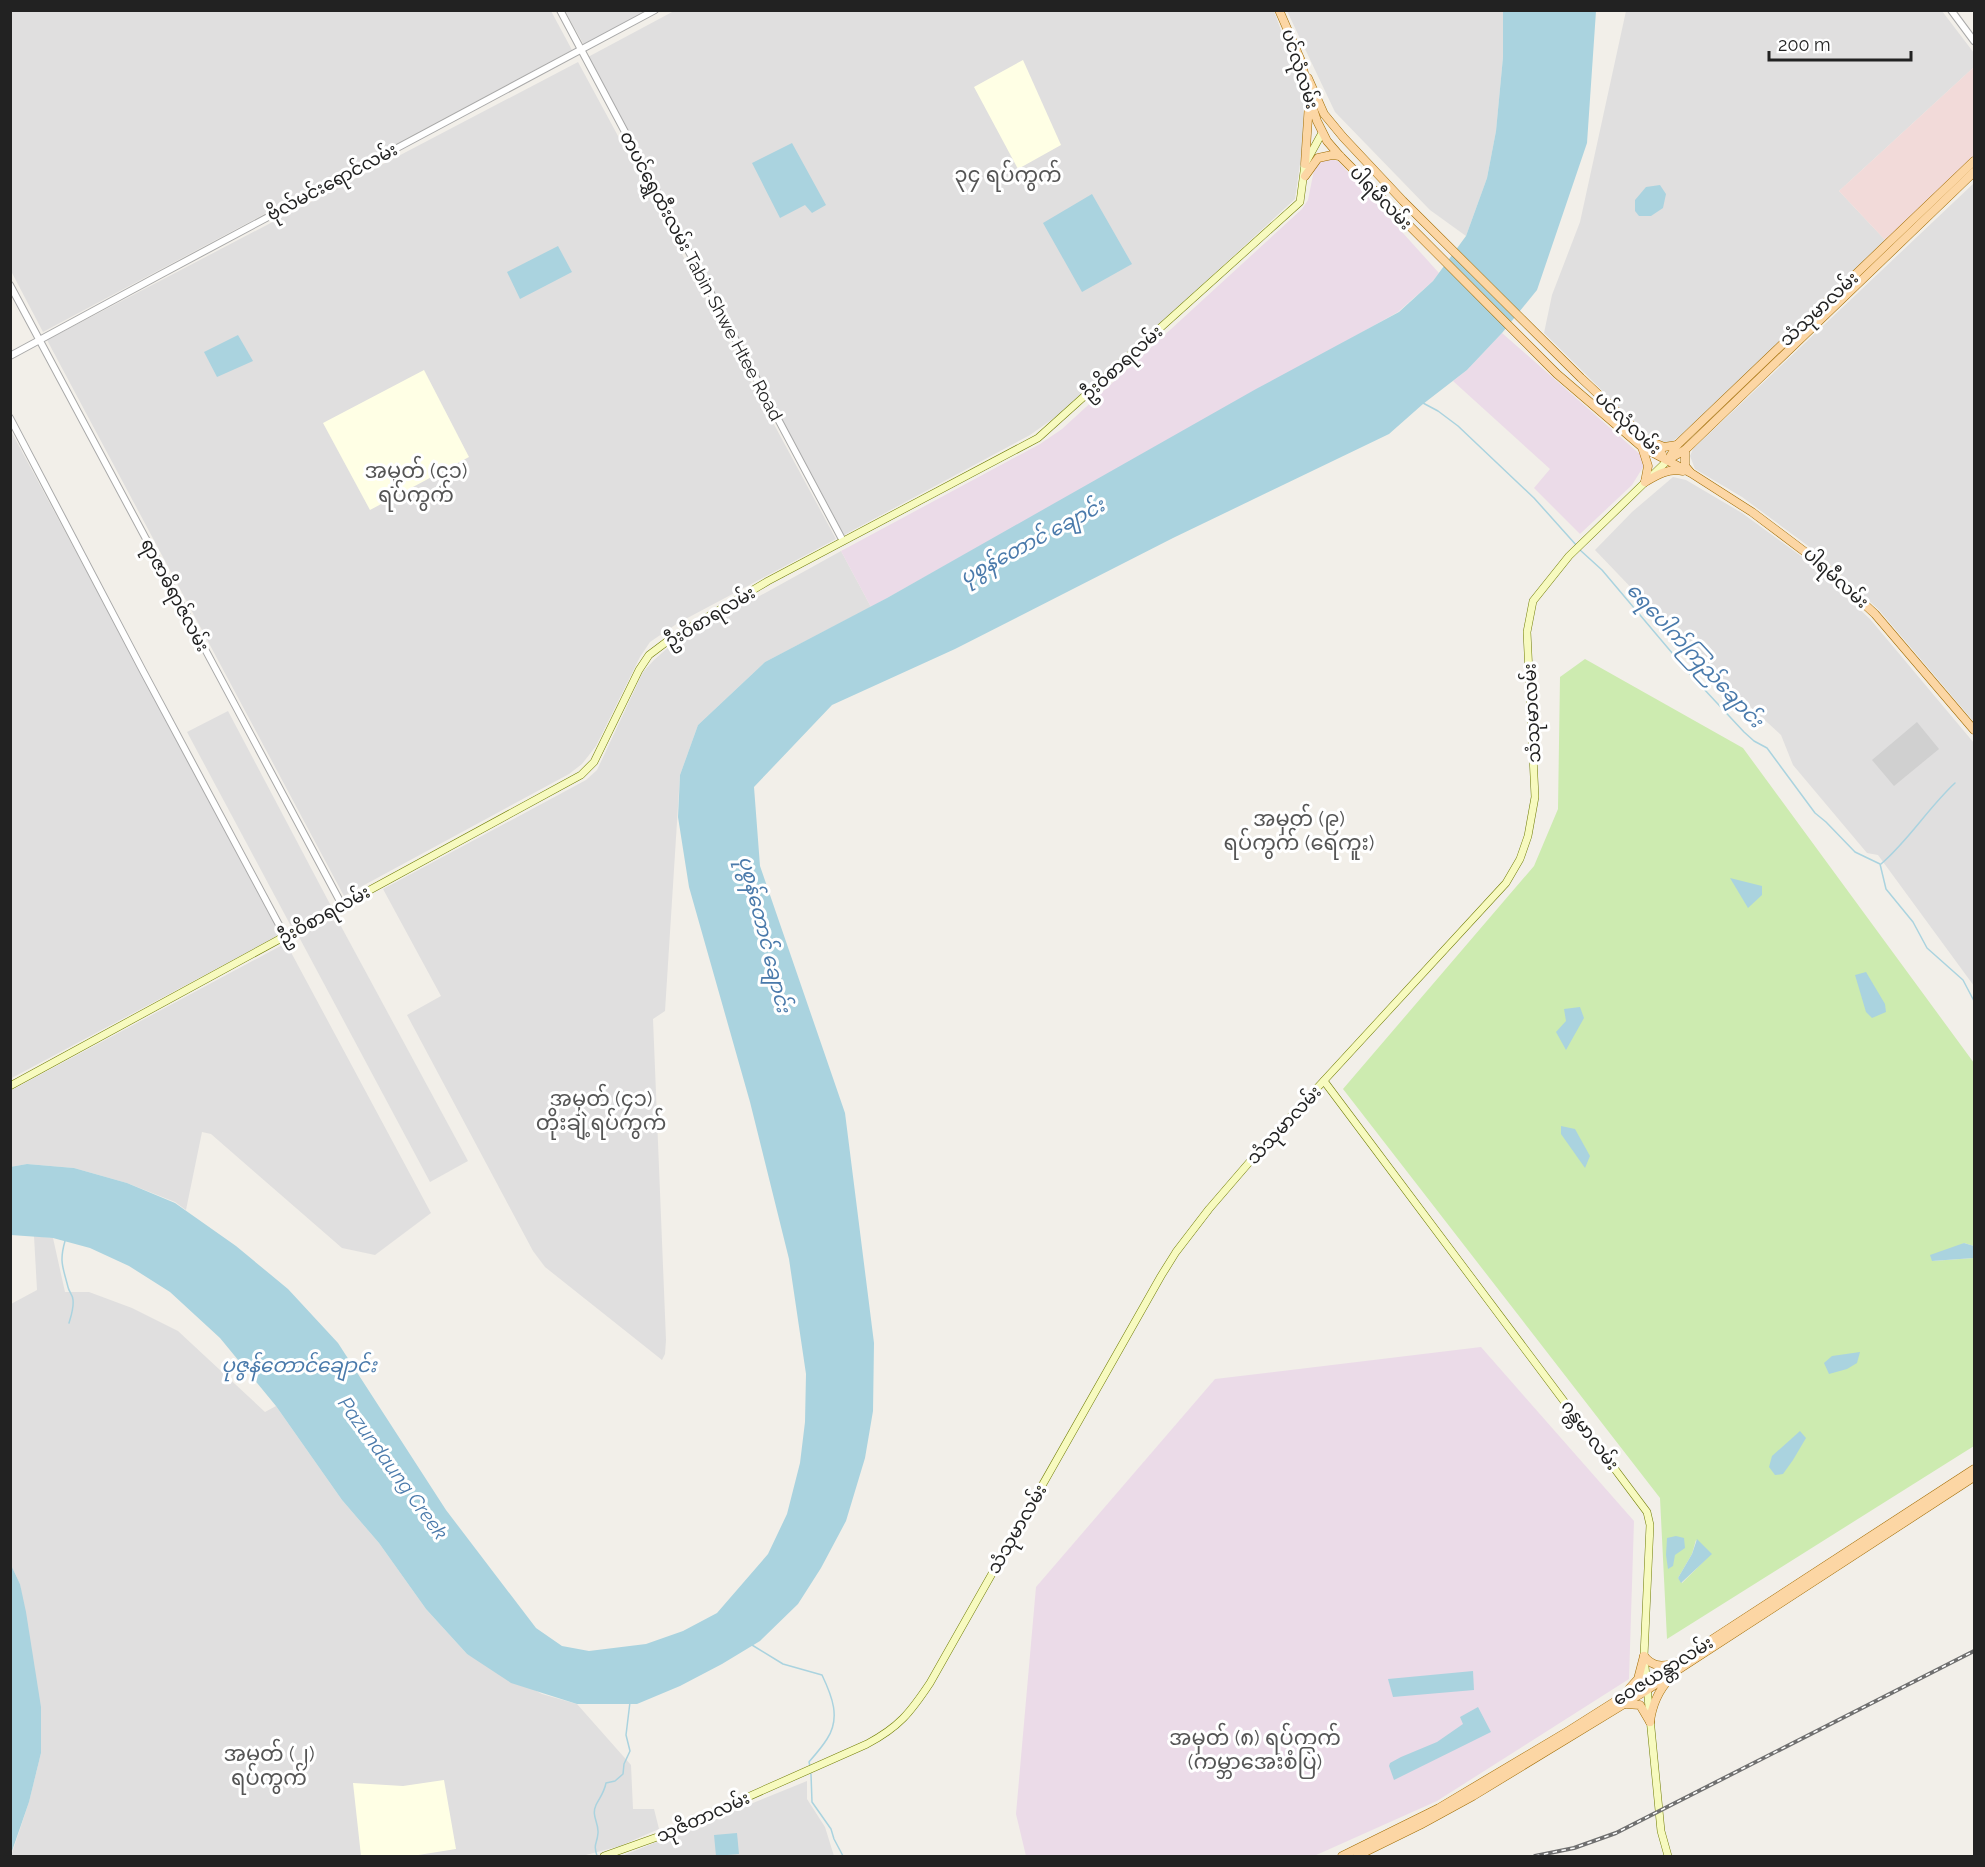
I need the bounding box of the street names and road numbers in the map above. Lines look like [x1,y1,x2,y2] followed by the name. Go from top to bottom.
[1273,26,1325,113] street label: ပင်လုံလမ်း
[611,126,790,427] street label: တပင်ရွှေထီးလမ်း Tabin Shwe Htee Road
[262,136,403,229] street label: ဗိုလ်မင်းရောင်လမ်း
[1342,159,1419,237] street label: ပါရမီလမ်း
[1774,266,1866,354] street label: သံသုမာလမ်း
[1075,319,1170,408] street label: ဦးဝိစာရလမ်း
[1587,385,1667,462] street label: ပင်လုံလမ်း
[132,533,217,657] street label: ရာဇာဓိရာဇ်လမ်း
[1796,541,1875,616] street label: ပါရမီလမ်း
[659,579,761,656] street label: ဦးဝိစာရလမ်း
[1516,662,1550,763] street label: သံသုမာလမ်း
[273,878,376,953] street label: ဦးဝိစာရလမ်း
[1241,1080,1329,1172] street label: သံသုမာလမ်း
[1553,1394,1625,1477] street label: ဂန္တမာလမ်း
[981,1479,1055,1580] street label: သံသုမာလမ်း
[1608,1630,1719,1714] street label: ဝေဇယန္တာလမ်း
[652,1784,755,1851] street label: သုဇိတာလမ်း

